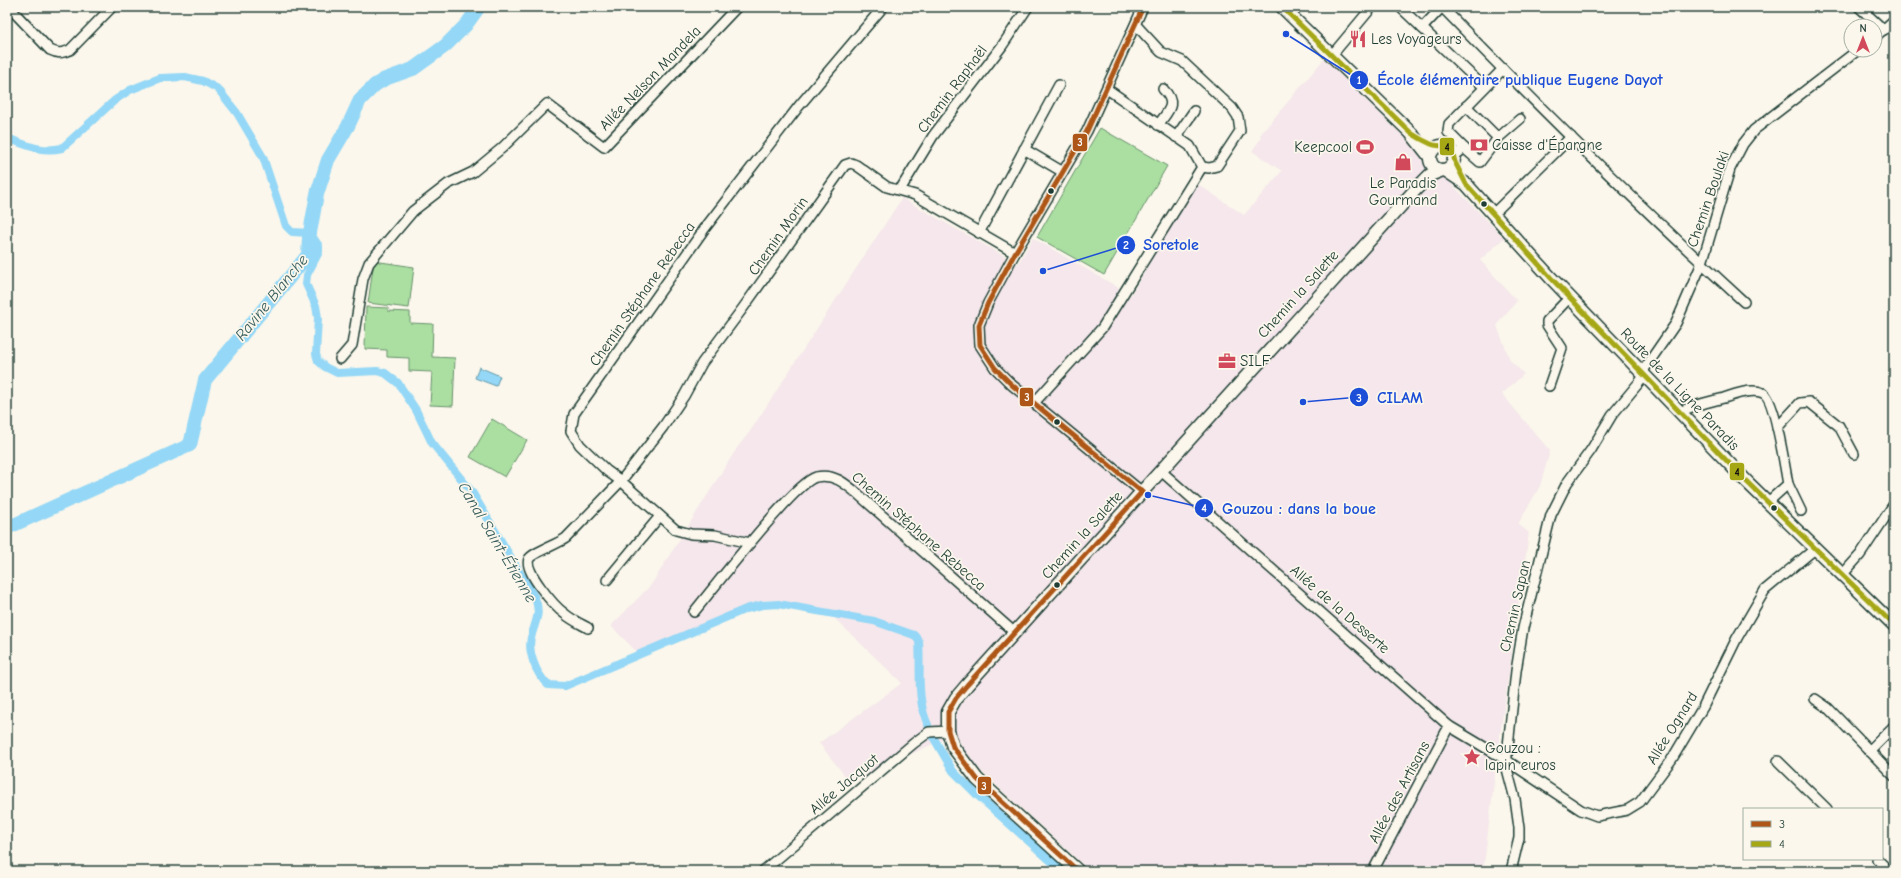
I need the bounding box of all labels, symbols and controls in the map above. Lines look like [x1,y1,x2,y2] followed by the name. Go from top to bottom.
[1843,18,1883,58] north arrow
[595,22,705,134] street label: Allée Nelson Mandela
[1859,22,1867,35] text: N
[1348,29,1368,49] restaurant icon: Les Voyageurs
[1371,30,1462,48] place label: Les Voyageurs
[913,42,991,136] street label: Chemin Raphaël
[1349,66,1671,94] callout: École élémentaire publique Eugene Dayot
[1377,70,1664,89] text: École élémentaire publique Eugene Dayot
[1357,73,1362,87] text: 1
[1072,133,1088,152] line badge: 3
[1469,135,1489,155] bank icon: Caisse d'Épargne
[1492,135,1603,154] place label: Caisse d'Épargne
[1077,136,1083,149] text: 3
[1355,137,1375,157] sports icon: Keepcool
[1439,137,1455,156] line badge: 4
[1294,138,1352,156] place label: Keepcool
[1444,141,1450,154] text: 4
[1683,149,1733,249] street label: Chemin Boulaki
[1393,152,1413,172] shop icon: Le Paradis Gourmand
[1369,174,1437,209] place label: Le Paradis Gourmand
[1046,186,1056,196] unlabelled marker
[744,193,812,279] street label: Chemin Morin
[1479,199,1489,209] unlabelled marker
[585,218,699,370] street label: Chemin Stéphane Rebecca
[1116,231,1207,259] callout: Soretole
[1143,236,1199,254] text: Soretole
[1123,238,1129,252] text: 2
[1254,246,1343,342] street label: Chemin la Salette
[232,251,312,344] water label: Ravine Blanche
[1617,324,1743,454] street label: Route de la Ligne Paradis
[1217,351,1237,371] office icon: SILF
[1240,352,1271,370] place label: SILF
[1349,383,1431,411] callout: CILAM
[1019,387,1034,407] line badge: 3
[1377,389,1423,407] text: CILAM
[1024,391,1030,404] text: 3
[1356,391,1362,405] text: 3
[1052,417,1062,427] unlabelled marker
[1729,462,1745,481] line badge: 4
[1734,466,1740,479] text: 4
[848,468,990,594] street label: Chemin Stéphane Rebecca
[454,479,541,606] water label: Canal Saint-Étienne
[1038,487,1127,583] street label: Chemin la Salette
[1194,494,1384,522] callout: Gouzou : dans la boue
[1222,500,1376,518] text: Gouzou : dans la boue
[1201,501,1207,515] text: 4
[1769,503,1779,513] unlabelled marker
[1496,558,1534,654] street label: Chemin Sapan
[1287,561,1394,657] street label: Allée de la Desserte
[1052,580,1062,590] unlabelled marker
[1643,688,1701,768] street label: Allée Ognard
[1365,738,1433,846] street label: Allée des Artisans
[1485,739,1556,774] place label: Gouzou : lapin euros
[1462,747,1482,767] place icon: Gouzou : lapin euros
[806,749,883,818] street label: Allée Jacquot
[977,776,992,795] line badge: 3
[981,780,987,793] text: 3
[1743,808,1883,860] legend
[1779,817,1785,831] text: 3
[1779,837,1785,851] text: 4

